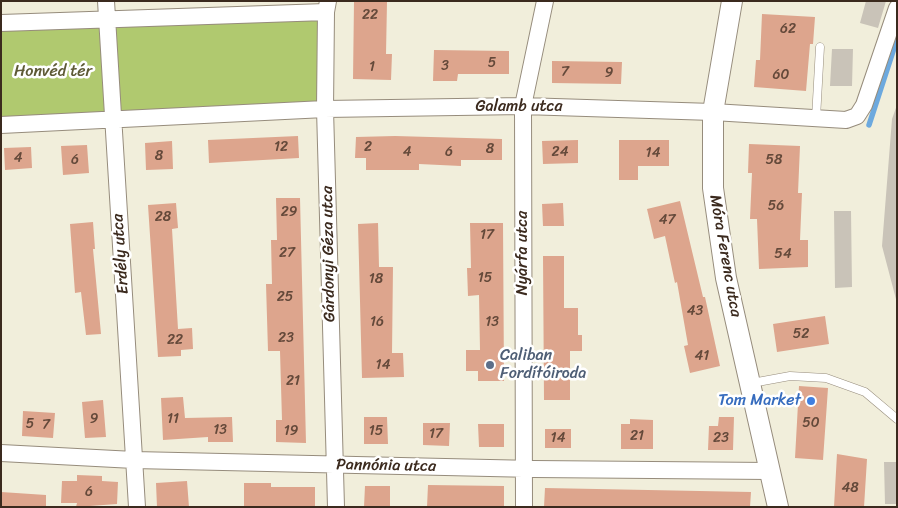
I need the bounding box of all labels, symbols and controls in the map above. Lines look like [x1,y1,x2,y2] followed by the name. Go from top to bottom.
[362,7,378,23] house number: 22
[780,21,796,37] house number: 62
[488,55,496,71] house number: 5
[441,58,449,74] house number: 3
[369,59,375,75] house number: 1
[14,62,92,82] park label: Honvéd tér
[561,64,569,80] house number: 7
[605,65,613,81] house number: 9
[773,67,789,83] house number: 60
[475,97,563,117] street label: Galamb utca
[274,139,288,155] house number: 12
[364,139,372,155] house number: 2
[486,141,494,157] house number: 8
[403,144,411,160] house number: 4
[445,144,453,160] house number: 6
[552,144,568,160] house number: 24
[646,145,660,161] house number: 14
[155,148,163,164] house number: 8
[14,150,22,166] house number: 4
[71,152,79,168] house number: 6
[766,152,782,168] house number: 58
[318,186,340,322] street label: Gárdonyi Géza utca
[705,193,745,319] street label: Móra Ferenc utca
[768,198,784,214] house number: 56
[281,204,297,220] house number: 29
[155,209,171,225] house number: 28
[513,211,533,295] street label: Nyárfa utca
[659,212,675,228] house number: 47
[109,213,133,295] street label: Erdély utca
[480,227,494,243] house number: 17
[279,245,295,261] house number: 27
[774,246,792,262] house number: 54
[478,270,492,286] house number: 15
[369,271,383,287] house number: 18
[277,289,293,305] house number: 25
[687,303,703,319] house number: 43
[370,314,384,330] house number: 16
[485,314,499,330] house number: 13
[793,326,809,342] house number: 52
[278,330,294,346] house number: 23
[167,332,183,348] house number: 22
[500,346,586,384] place label: Caliban Fordítóiroda
[695,348,709,364] house number: 41
[376,357,390,373] house number: 14
[484,359,496,371] marker: Caliban Fordítóiroda
[286,373,300,389] house number: 21
[718,391,801,411] place label: Tom Market
[805,395,817,407] marker: Tom Market
[90,411,98,427] house number: 9
[167,411,179,427] house number: 11
[802,415,820,431] house number: 50
[26,416,34,432] house number: 5
[42,417,50,433] house number: 7
[213,422,227,438] house number: 13
[284,423,298,439] house number: 19
[369,423,383,439] house number: 15
[429,426,443,442] house number: 17
[630,428,644,444] house number: 21
[551,430,565,446] house number: 14
[713,430,729,446] house number: 23
[336,456,436,476] street label: Pannónia utca
[841,480,859,496] house number: 48
[85,484,93,500] house number: 6

